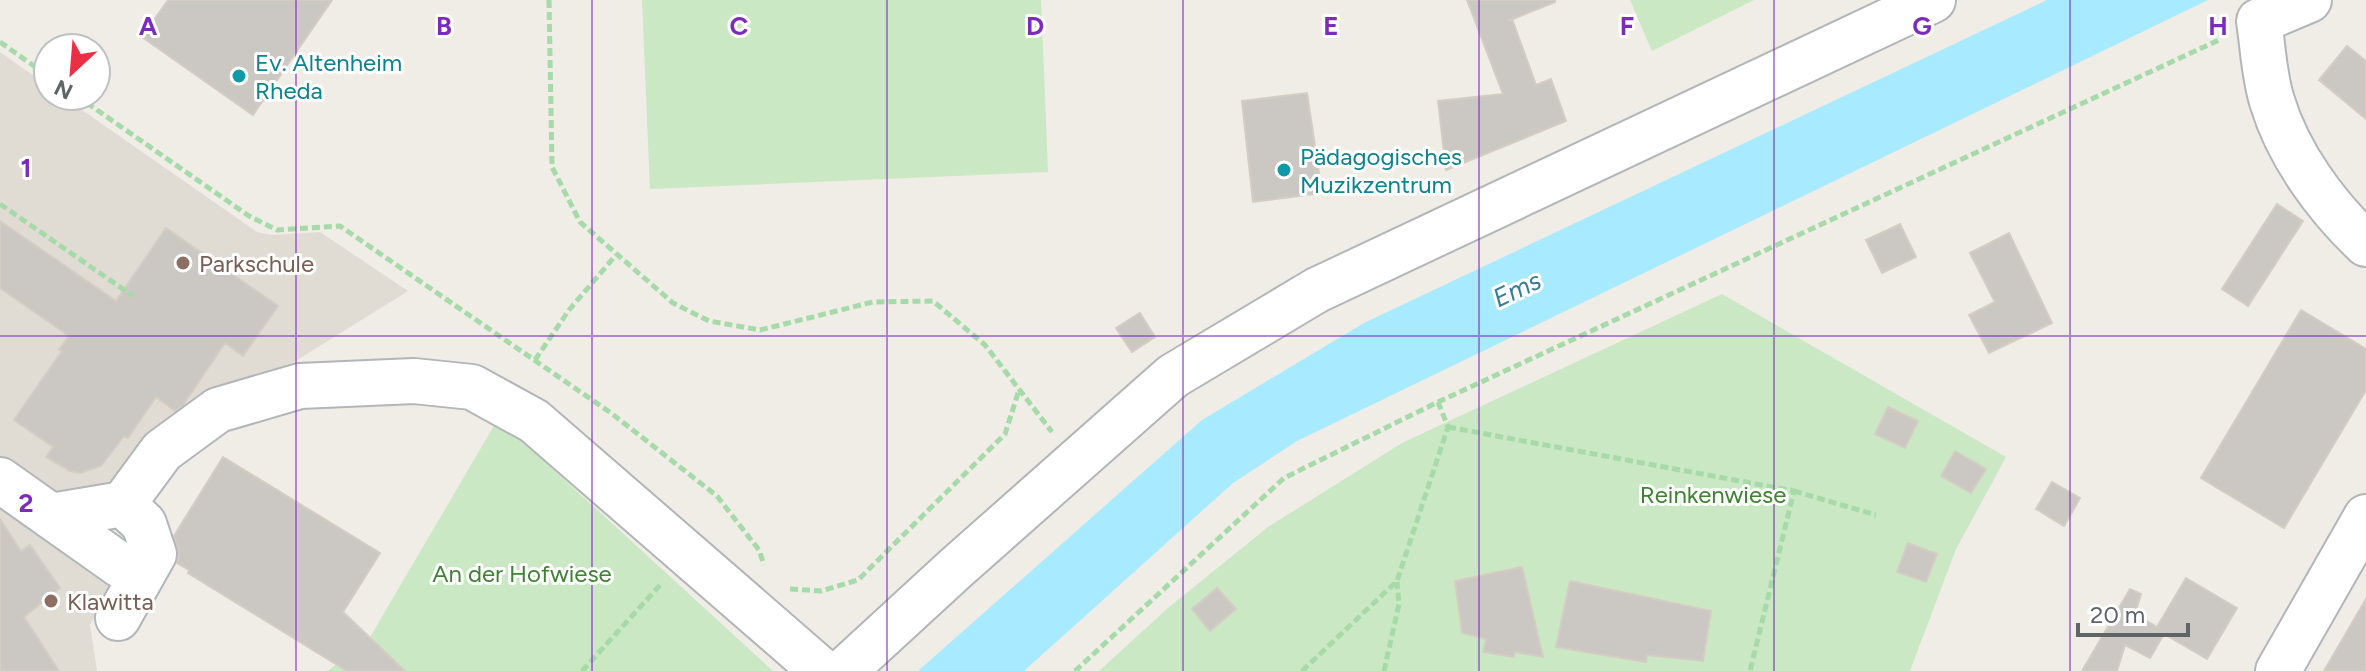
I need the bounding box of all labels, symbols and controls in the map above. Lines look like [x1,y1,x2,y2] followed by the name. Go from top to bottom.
[139,10,158,42] text: A
[436,10,452,42] text: B
[730,10,749,42] text: C
[1026,10,1044,42] text: D
[1323,10,1339,42] text: E
[1620,10,1634,42] text: F
[1912,10,1932,42] text: G
[2208,10,2228,42] text: H
[32,32,112,112] north arrow
[255,48,402,105] place label: Ev. Altenheim Rheda
[230,67,248,85] marker: Ev. Altenheim Rheda
[50,74,77,105] text: N
[1300,142,1462,199] place label: Pädagogisches Muzikzentrum
[21,152,31,184] text: 1
[1275,161,1293,179] marker: Pädagogisches Muzikzentrum
[199,249,314,278] place label: Parkschule
[174,254,192,272] marker: Parkschule
[1488,264,1546,314] water label: Ems
[1640,480,1786,509] park label: Reinkenwiese
[18,487,34,519] text: 2
[432,559,612,588] park label: An der Hofwiese
[67,587,154,616] place label: Klawitta
[2078,587,2188,637] scale bar
[42,592,60,610] marker: Klawitta
[2090,600,2145,629] text: 20 m

